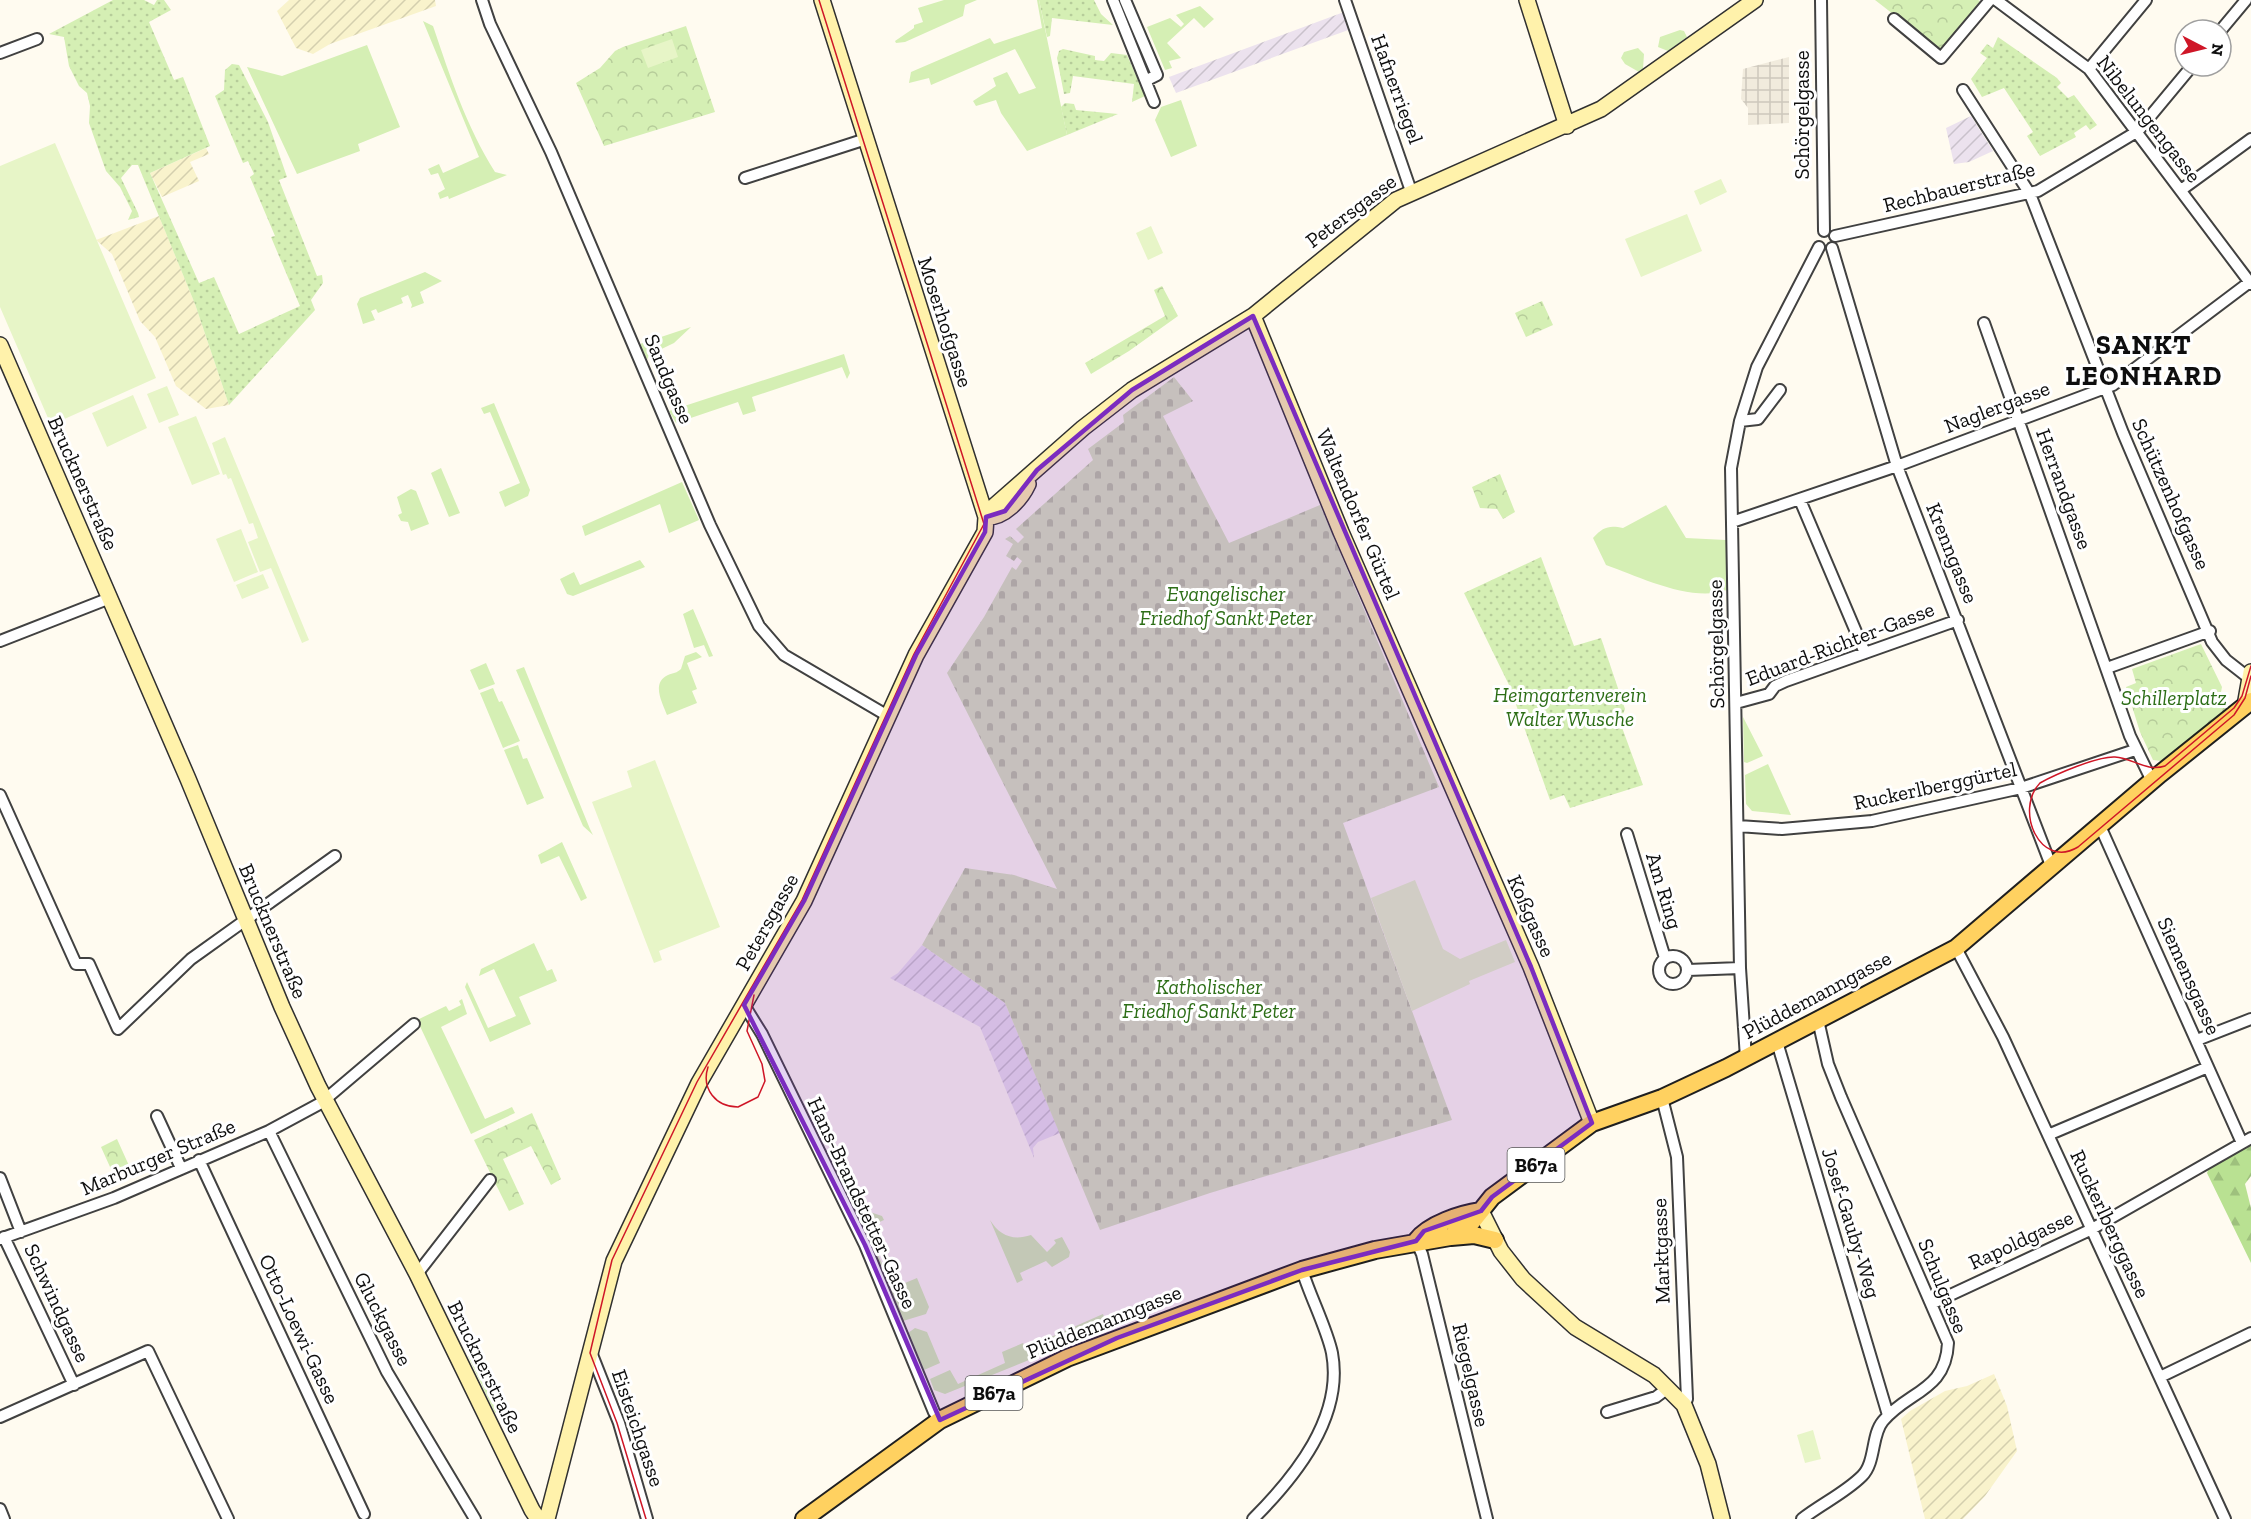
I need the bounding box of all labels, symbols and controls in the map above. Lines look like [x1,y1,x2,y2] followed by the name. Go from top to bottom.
[2173,18,2233,78] north arrow
[1366,31,1429,147] street label: Hafnerriegel
[2207,43,2228,57] text: N
[1789,50,1814,180] street label: Schörgelgasse
[2092,50,2207,187] street label: Nibelungengasse
[1880,156,2037,217] street label: Rechbauerstraße
[1300,168,1401,253] street label: Petersgasse
[913,254,978,390] street label: Moserhofgasse
[2065,329,2223,392] district label: SANKT LEONHARD
[639,330,700,427] street label: Sandgasse
[1941,375,2053,438] street label: Naglergasse
[43,412,124,554] street label: Brucknerstraße
[2127,414,2216,573] street label: Schützenhofgasse
[1311,425,1406,603] street label: Waltendorfer Gürtel
[2031,425,2098,553] street label: Herrandgasse
[1921,499,1984,607] street label: Krenngasse
[1702,579,1729,709] street label: Schörgelgasse
[1139,581,1314,630] park label: Evangelischer Friedhof Sankt Peter
[1742,596,1938,691] street label: Eduard-Richter-Gasse
[1493,682,1647,731] park label: Heimgartenverein Walter Wusche
[2121,685,2227,710] park label: Schillerplatz
[1851,756,2019,815] street label: Ruckerlberggürtel
[1641,849,1688,933] street label: Am Ring
[234,860,313,1002] street label: Brucknerstraße
[730,869,804,975] street label: Petersgasse
[1502,871,1561,961] street label: Koßgasse
[2152,913,2227,1039] street label: Siemensgasse
[1738,945,1895,1044] street label: Plüddemanngasse
[1122,974,1297,1023] park label: Katholischer Friedhof Sankt Peter
[802,1093,923,1313] street label: Hans-Brandstetter-Gasse
[77,1113,239,1200] street label: Marburger Straße
[1817,1145,1886,1302] street label: Josef-Gauby-Weg
[2065,1146,2156,1302] street label: Ruckerlberggasse
[1508,1148,1564,1182] road number: B67a
[1646,1198,1675,1304] street label: Marktgasse
[1965,1204,2077,1275] street label: Rapoldgasse
[1913,1235,1974,1337] street label: Schulgasse
[19,1240,96,1366] street label: Schwindgasse
[254,1250,345,1408] street label: Otto-Loewi-Gasse
[349,1268,418,1370] street label: Gluckgasse
[1023,1279,1185,1364] street label: Plüddemanngasse
[443,1297,528,1437] street label: Brucknerstraße
[1447,1321,1496,1429] street label: Riegelgasse
[607,1366,670,1490] street label: Eisteichgasse
[966,1376,1022,1410] road number: B67a

